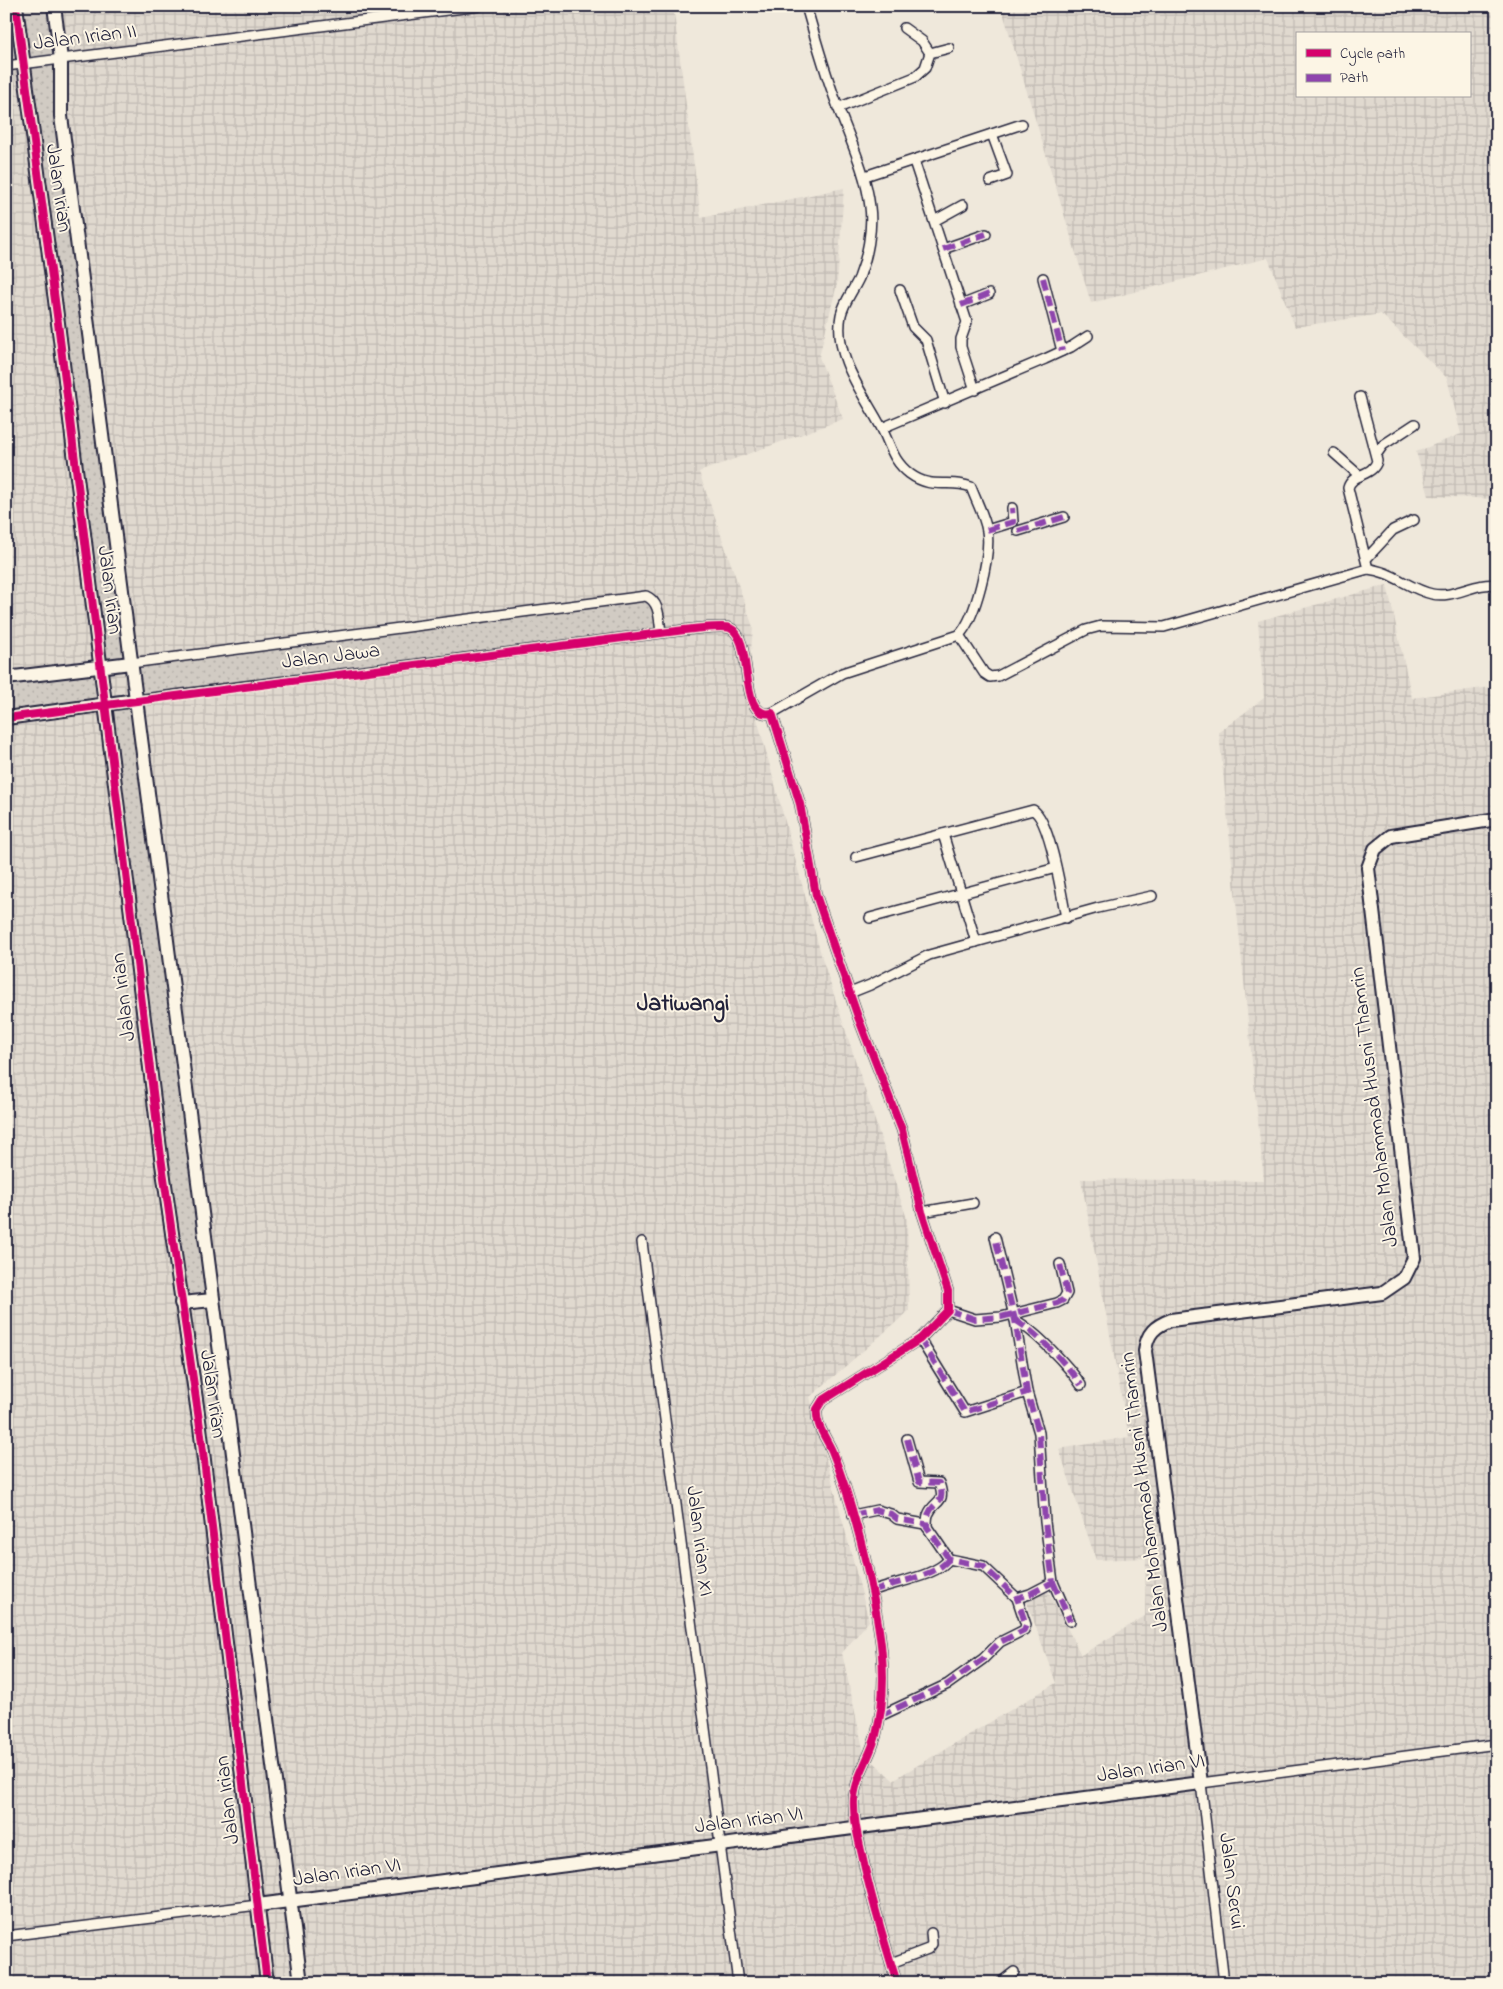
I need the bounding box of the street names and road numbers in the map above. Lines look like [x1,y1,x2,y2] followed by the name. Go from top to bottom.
[32,17,138,59] street label: Jalan Irian II
[37,142,79,234] street label: Jalan Irian
[89,544,129,636] street label: Jalan Irian
[280,636,382,678] street label: Jalan Jawa
[104,951,144,1043] street label: Jalan Irian
[1343,965,1407,1249] street label: Jalan Mohammad Husni Thamrin
[191,1348,233,1440] street label: Jalan Irian
[1113,1350,1177,1634] street label: Jalan Mohammad Husni Thamrin
[677,1484,721,1598] street label: Jalan Irian XI
[1095,1747,1207,1791] street label: Jalan Irian VI
[208,1754,248,1846] street label: Jalan Irian
[693,1799,805,1843] street label: Jalan Irian VI
[1210,1831,1252,1931] street label: Jalan Serui
[291,1851,403,1895] street label: Jalan Irian VI

